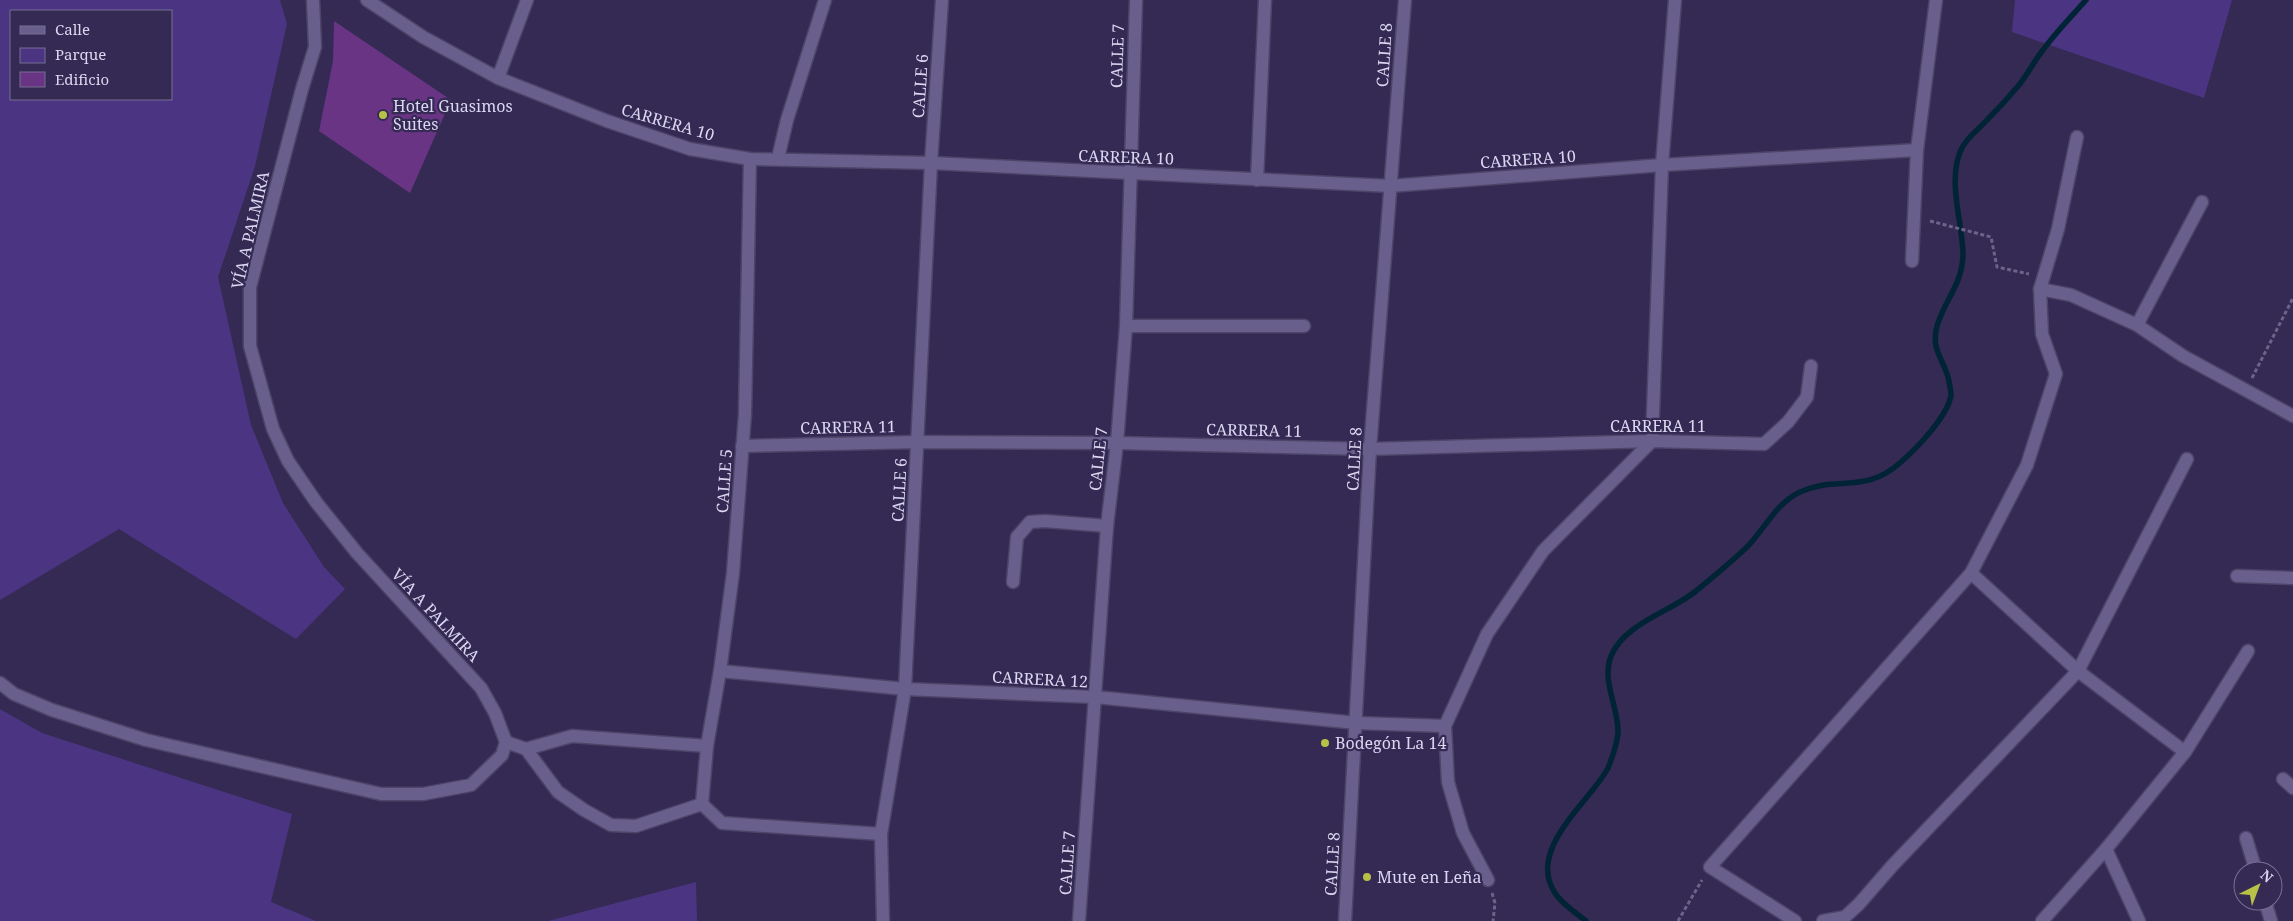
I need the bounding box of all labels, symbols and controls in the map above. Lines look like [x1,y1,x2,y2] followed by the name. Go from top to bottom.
[10,10,172,100] legend
[55,19,90,39] text: Calle
[1371,22,1397,88] street label: CALLE 8
[1105,24,1129,88] street label: CALLE 7
[55,44,106,64] text: Parque
[907,53,933,119] street label: CALLE 6
[55,69,109,89] text: Edificio
[393,95,513,135] place label: Hotel Guasimos Suites
[619,98,717,146] street label: CARRERA 10
[377,109,389,121] marker: Hotel Guasimos Suites
[1078,144,1174,170] street label: CARRERA 10
[1479,145,1577,173] street label: CARRERA 10
[226,168,274,291] street label: VÍA A PALMIRA
[800,415,896,439] street label: CARRERA 11
[1610,415,1706,437] street label: CARRERA 11
[1206,418,1302,442] street label: CARRERA 11
[1084,426,1112,492] street label: CALLE 7
[1341,426,1367,492] street label: CALLE 8
[711,448,737,514] street label: CALLE 5
[886,457,912,523] street label: CALLE 6
[387,563,486,667] street label: VÍA A PALMIRA
[992,666,1088,692] street label: CARRERA 12
[1335,732,1446,754] place label: Bodegón La 14
[1319,737,1331,749] marker: Bodegón La 14
[1054,830,1080,896] street label: CALLE 7
[1319,831,1345,897] street label: CALLE 8
[2233,861,2283,911] north arrow
[2257,865,2277,887] text: N
[1377,866,1481,888] place label: Mute en Leña
[1361,871,1373,883] marker: Mute en Leña

